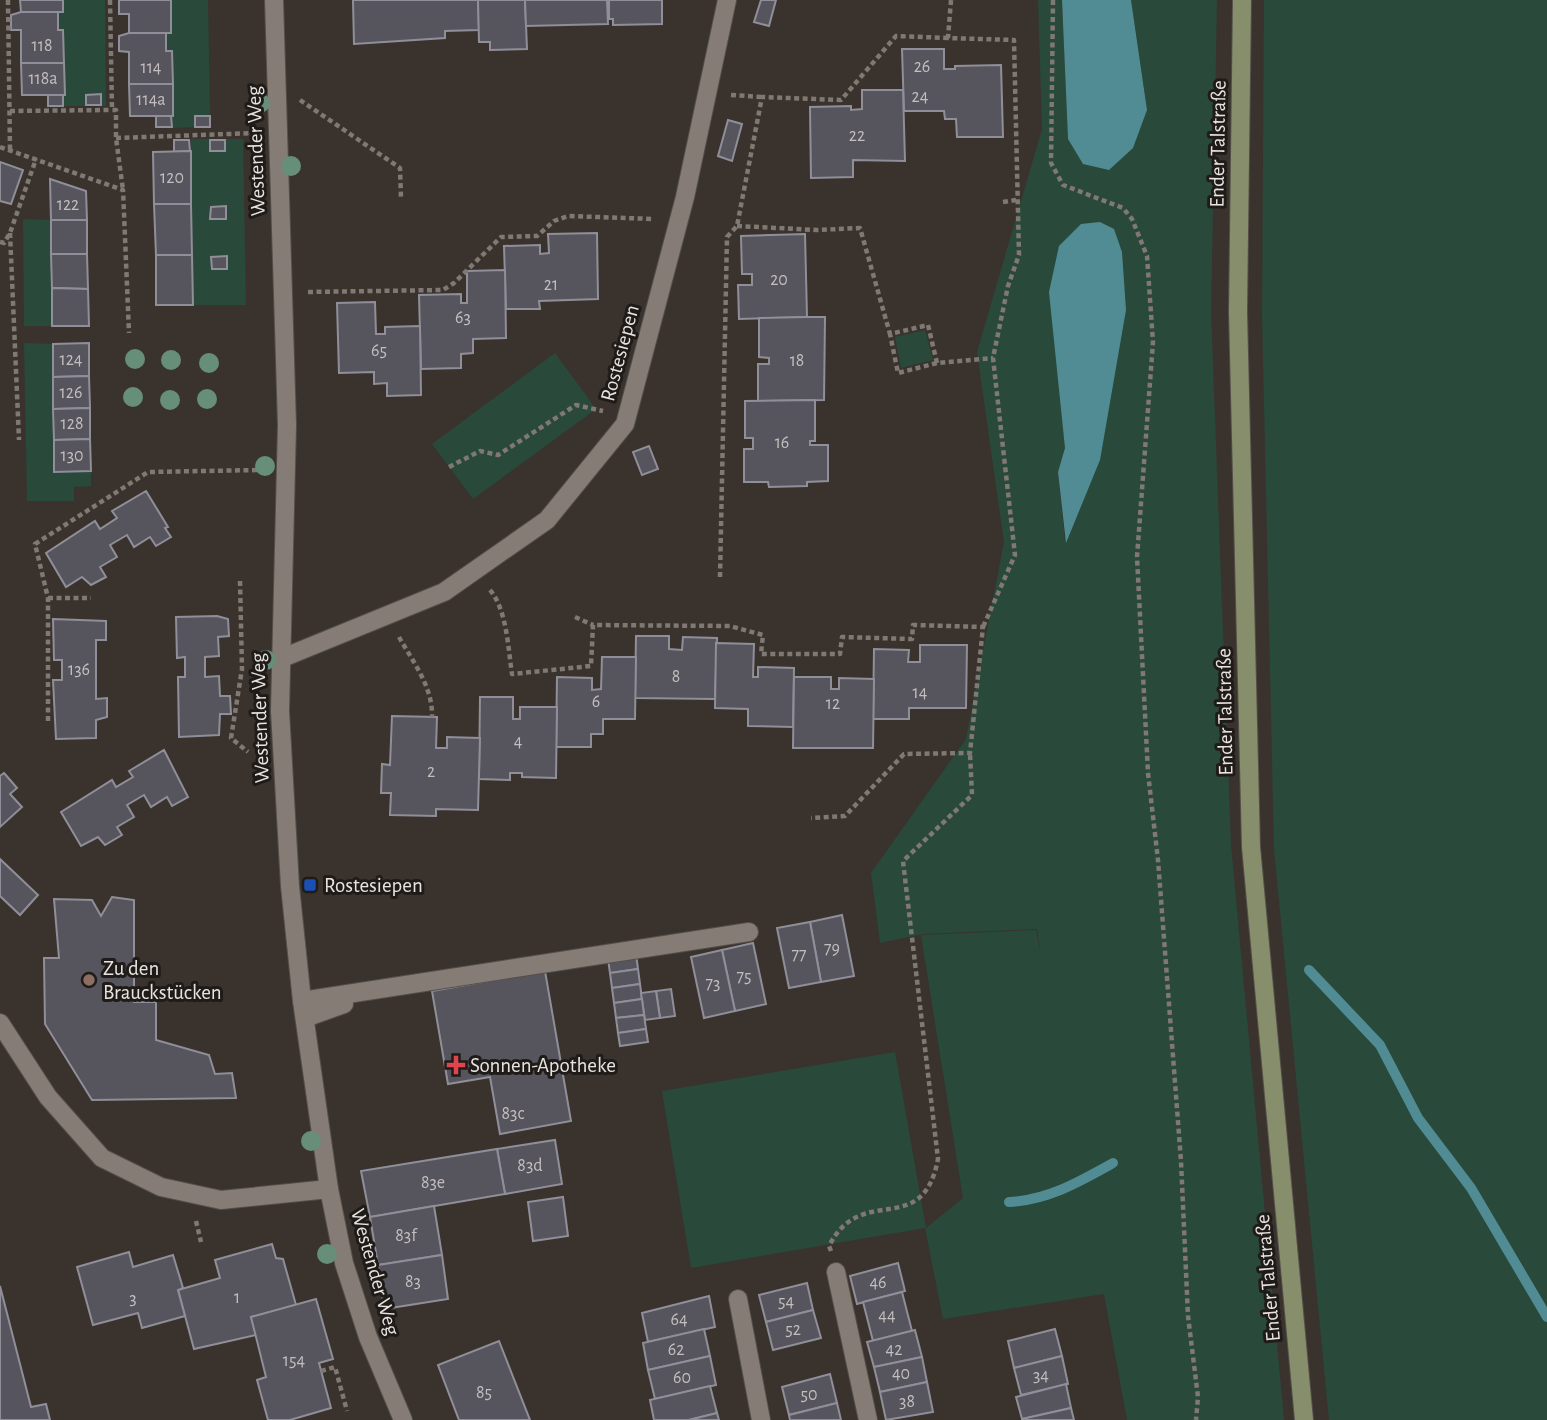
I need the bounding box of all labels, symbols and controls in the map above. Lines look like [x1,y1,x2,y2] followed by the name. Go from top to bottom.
[32,37,52,55] house number: 118
[914,58,930,76] house number: 26
[140,59,162,77] house number: 114
[28,70,58,88] house number: 118a
[1206,80,1230,208] street label: Ender Talstraße
[243,85,269,217] street label: Westender Weg
[912,88,929,106] house number: 24
[136,91,166,109] house number: 114a
[849,127,865,145] house number: 22
[160,169,184,187] house number: 120
[57,196,79,214] house number: 122
[770,271,788,289] house number: 20
[544,276,558,294] house number: 21
[597,303,643,403] street label: Rostesiepen
[455,309,471,327] house number: 63
[371,342,387,360] house number: 65
[59,351,83,369] house number: 124
[790,352,804,370] house number: 18
[60,384,82,402] house number: 126
[61,415,83,433] house number: 128
[775,434,789,452] house number: 16
[60,447,84,465] house number: 130
[1213,648,1237,776] street label: Ender Talstraße
[247,652,273,784] street label: Westender Weg
[68,661,90,679] house number: 136
[672,668,680,686] house number: 8
[913,684,928,702] house number: 14
[592,693,600,711] house number: 6
[826,695,840,713] house number: 12
[514,733,523,751] house number: 4
[427,763,435,781] house number: 2
[324,875,423,896] place label: Rostesiepen
[302,877,318,893] marker: Rostesiepen
[824,940,840,958] house number: 79
[791,946,807,964] house number: 77
[103,958,222,1003] place label: Zu den Brauckstücken
[736,968,752,986] house number: 75
[81,972,97,988] marker: Zu den Brauckstücken
[706,975,720,993] house number: 73
[470,1055,616,1076] place label: Sonnen-Apotheke
[448,1057,464,1073] marker: Sonnen-Apotheke
[502,1105,525,1123] house number: 83c
[517,1157,543,1175] house number: 83d
[421,1174,445,1192] house number: 83e
[347,1206,403,1338] street label: Westender Weg
[1252,1214,1284,1342] street label: Ender Talstraße
[395,1227,418,1245] house number: 83f
[405,1273,421,1291] house number: 83
[869,1274,887,1292] house number: 46
[234,1289,240,1307] house number: 1
[129,1290,137,1308] house number: 3
[778,1293,794,1311] house number: 54
[878,1307,896,1325] house number: 44
[670,1311,688,1329] house number: 64
[785,1321,801,1339] house number: 52
[668,1341,684,1359] house number: 62
[886,1341,902,1359] house number: 42
[283,1352,306,1370] house number: 154
[892,1365,910,1383] house number: 40
[1033,1367,1049,1385] house number: 34
[673,1369,691,1387] house number: 60
[476,1384,492,1402] house number: 85
[800,1386,818,1404] house number: 50
[899,1393,915,1411] house number: 38

